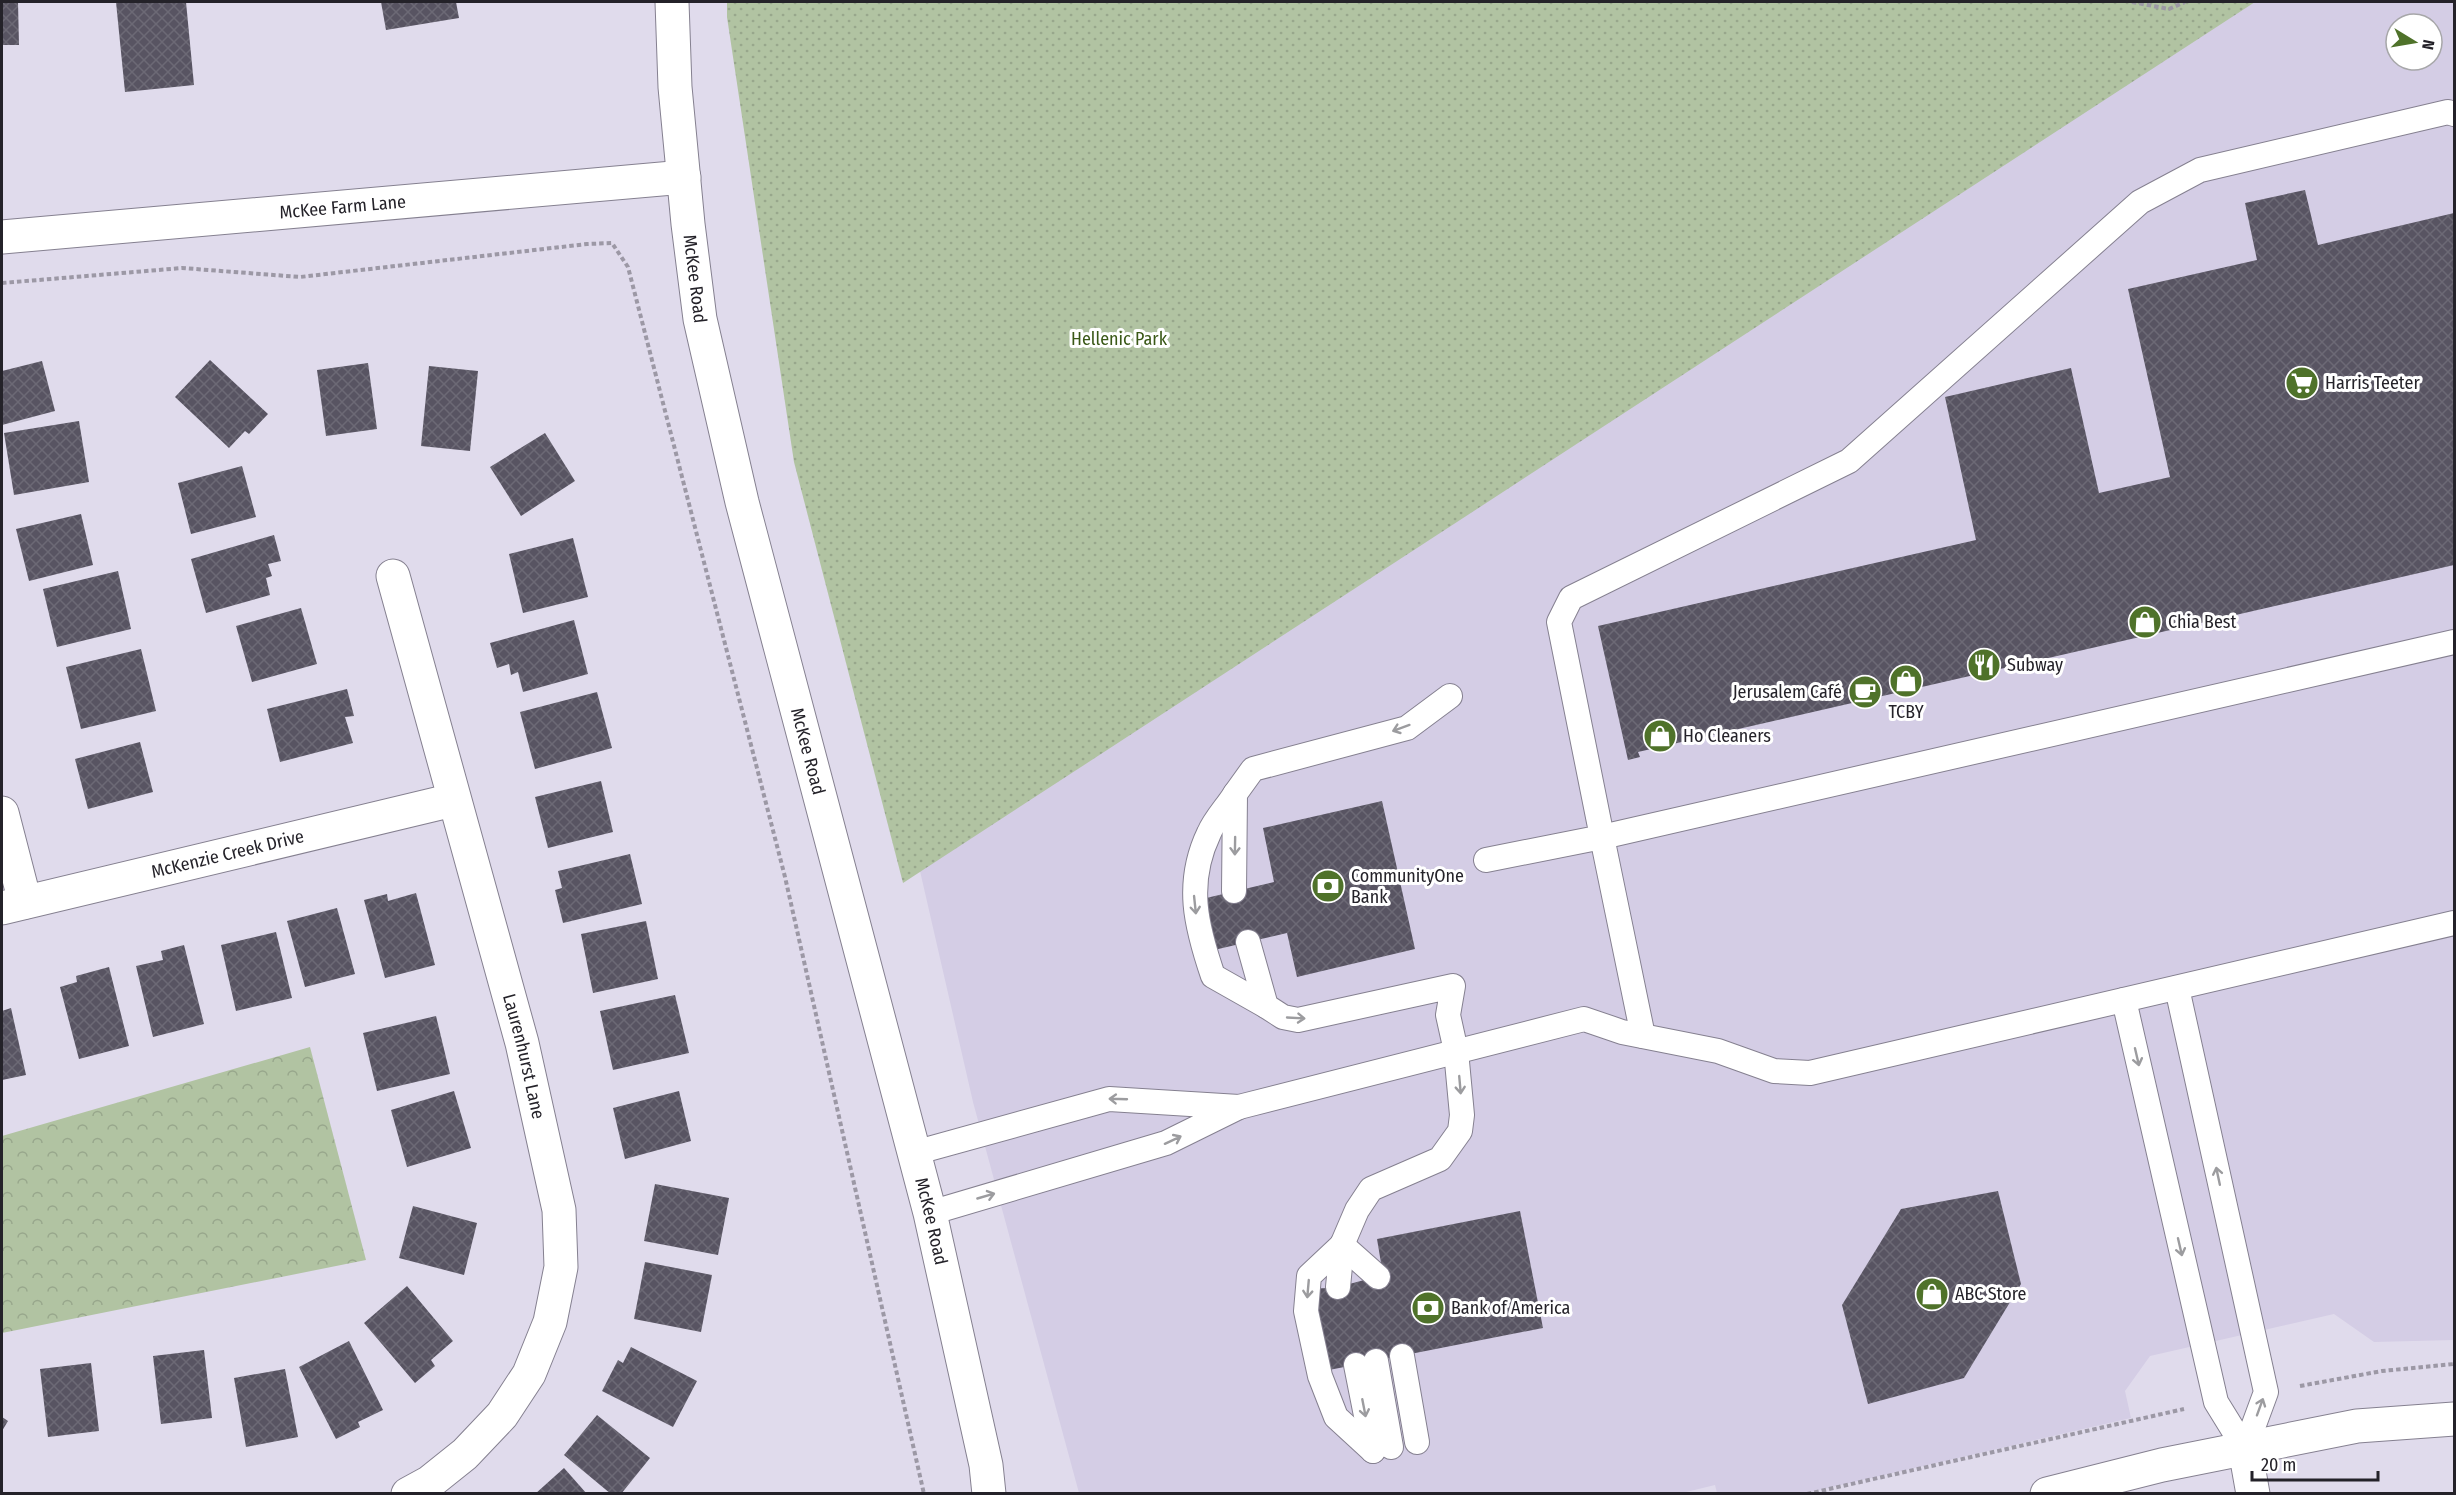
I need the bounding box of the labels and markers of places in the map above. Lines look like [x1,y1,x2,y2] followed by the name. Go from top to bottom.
[2284,365,2320,401] supermarket icon: Harris Teeter
[2325,372,2420,394] place label: Harris Teeter
[2127,604,2163,640] shop icon: Chia Best
[2168,611,2236,633] place label: Chia Best
[1966,647,2002,683] restaurant icon: Subway
[2007,654,2063,676] place label: Subway
[1888,663,1924,699] shop icon: TCBY
[1847,674,1883,710] cafe icon: Jerusalem Café
[1733,681,1842,703] place label: Jerusalem Café
[1888,701,1924,723] place label: TCBY
[1642,718,1678,754] shop icon: Ho Cleaners
[1683,725,1771,747] place label: Ho Cleaners
[1351,865,1464,908] place label: CommunityOne Bank
[1310,868,1346,904] bank icon: CommunityOne Bank
[1914,1276,1950,1312] shop icon: ABC Store
[1955,1283,2026,1305] place label: ABC Store
[1410,1290,1446,1326] bank icon: Bank of America
[1451,1297,1571,1319] place label: Bank of America

